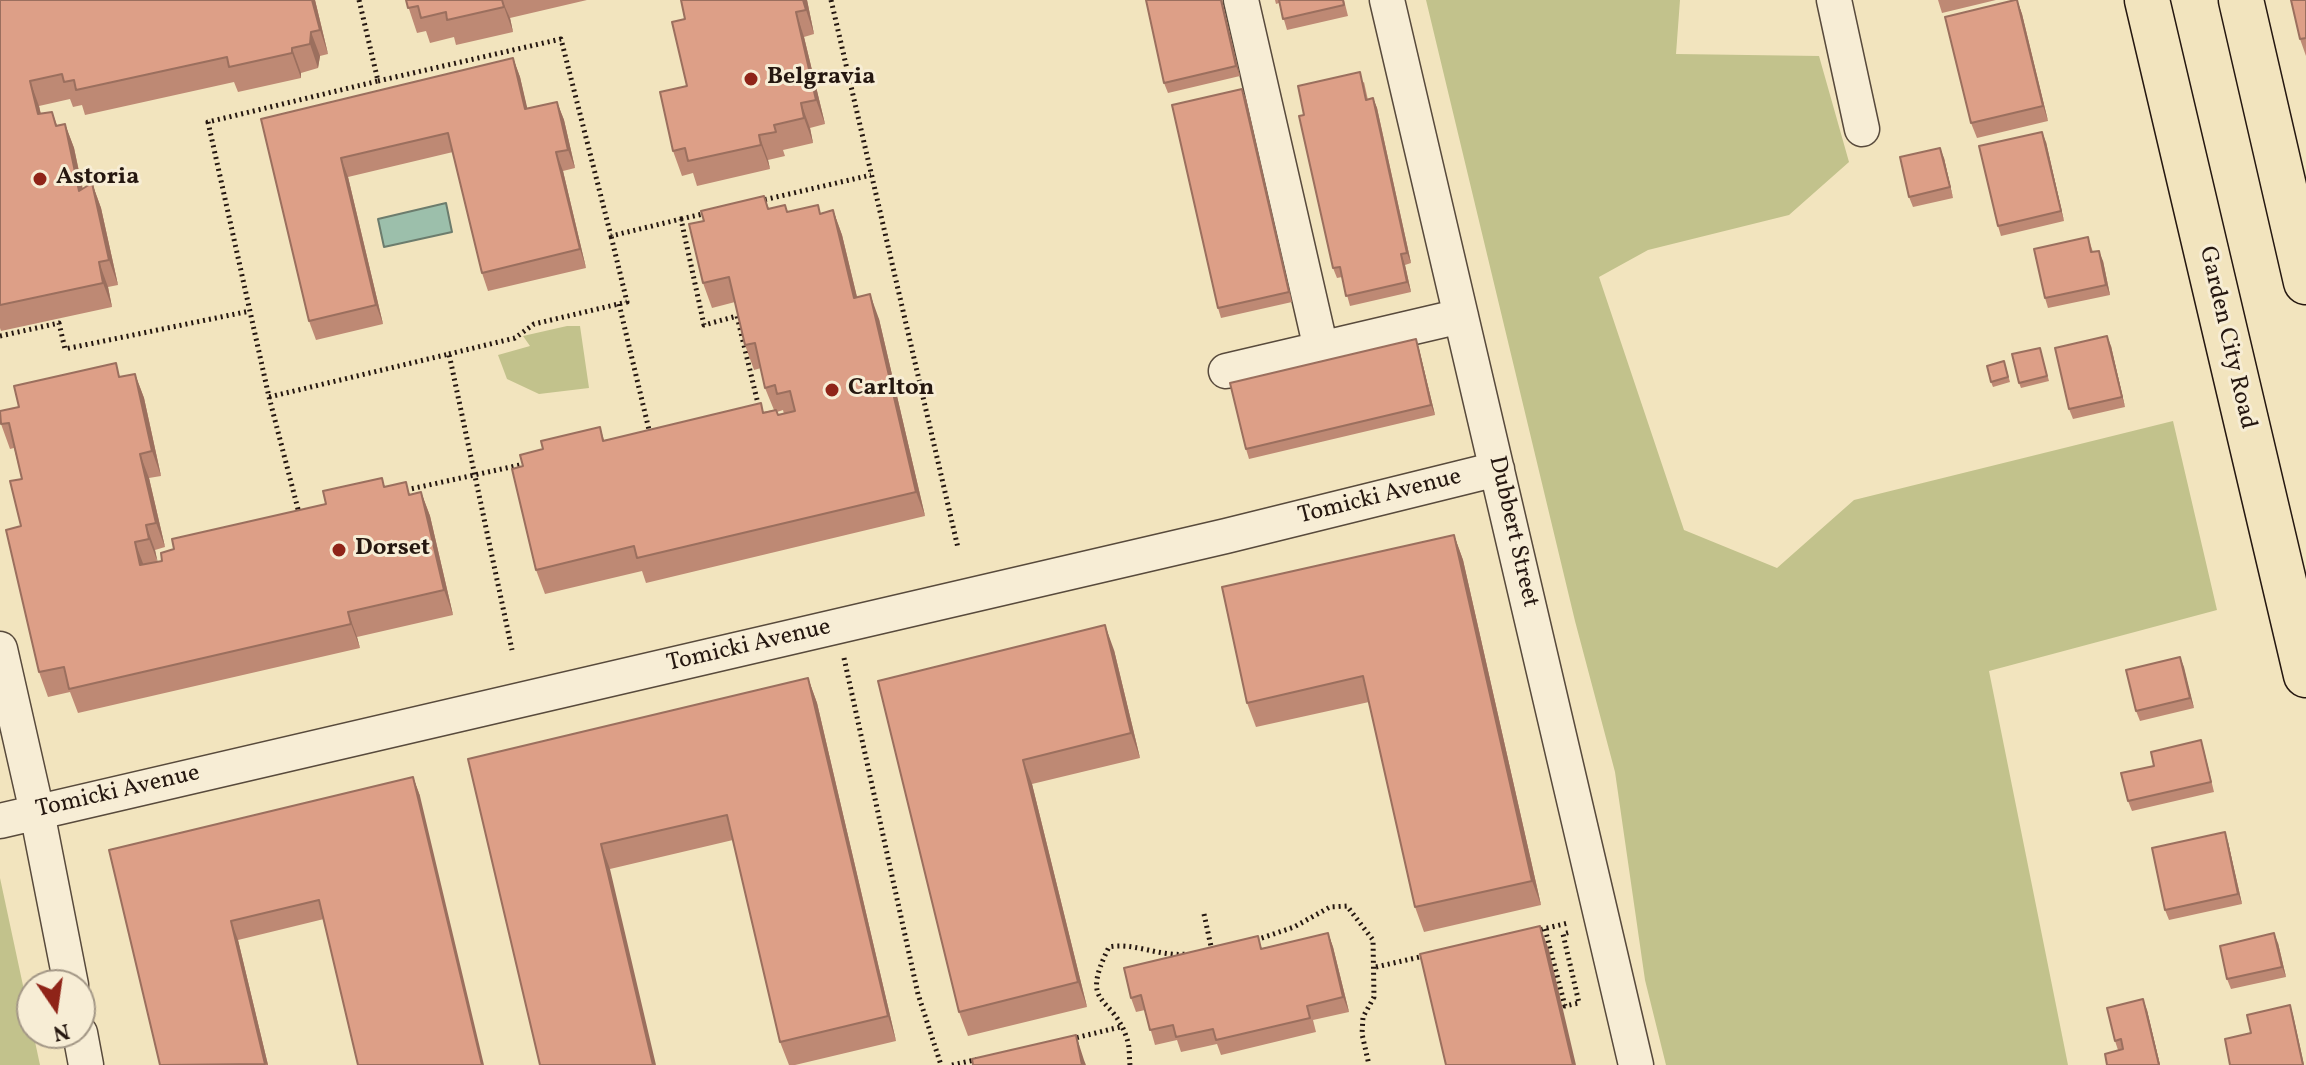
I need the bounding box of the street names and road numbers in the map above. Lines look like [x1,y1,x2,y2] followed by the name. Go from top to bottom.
[2191,244,2261,432] street label: Garden City Road
[1481,453,1543,611] street label: Dubbert Street
[1295,464,1465,532] street label: Tomicki Avenue
[664,614,834,680] street label: Tomicki Avenue
[33,760,203,826] street label: Tomicki Avenue

